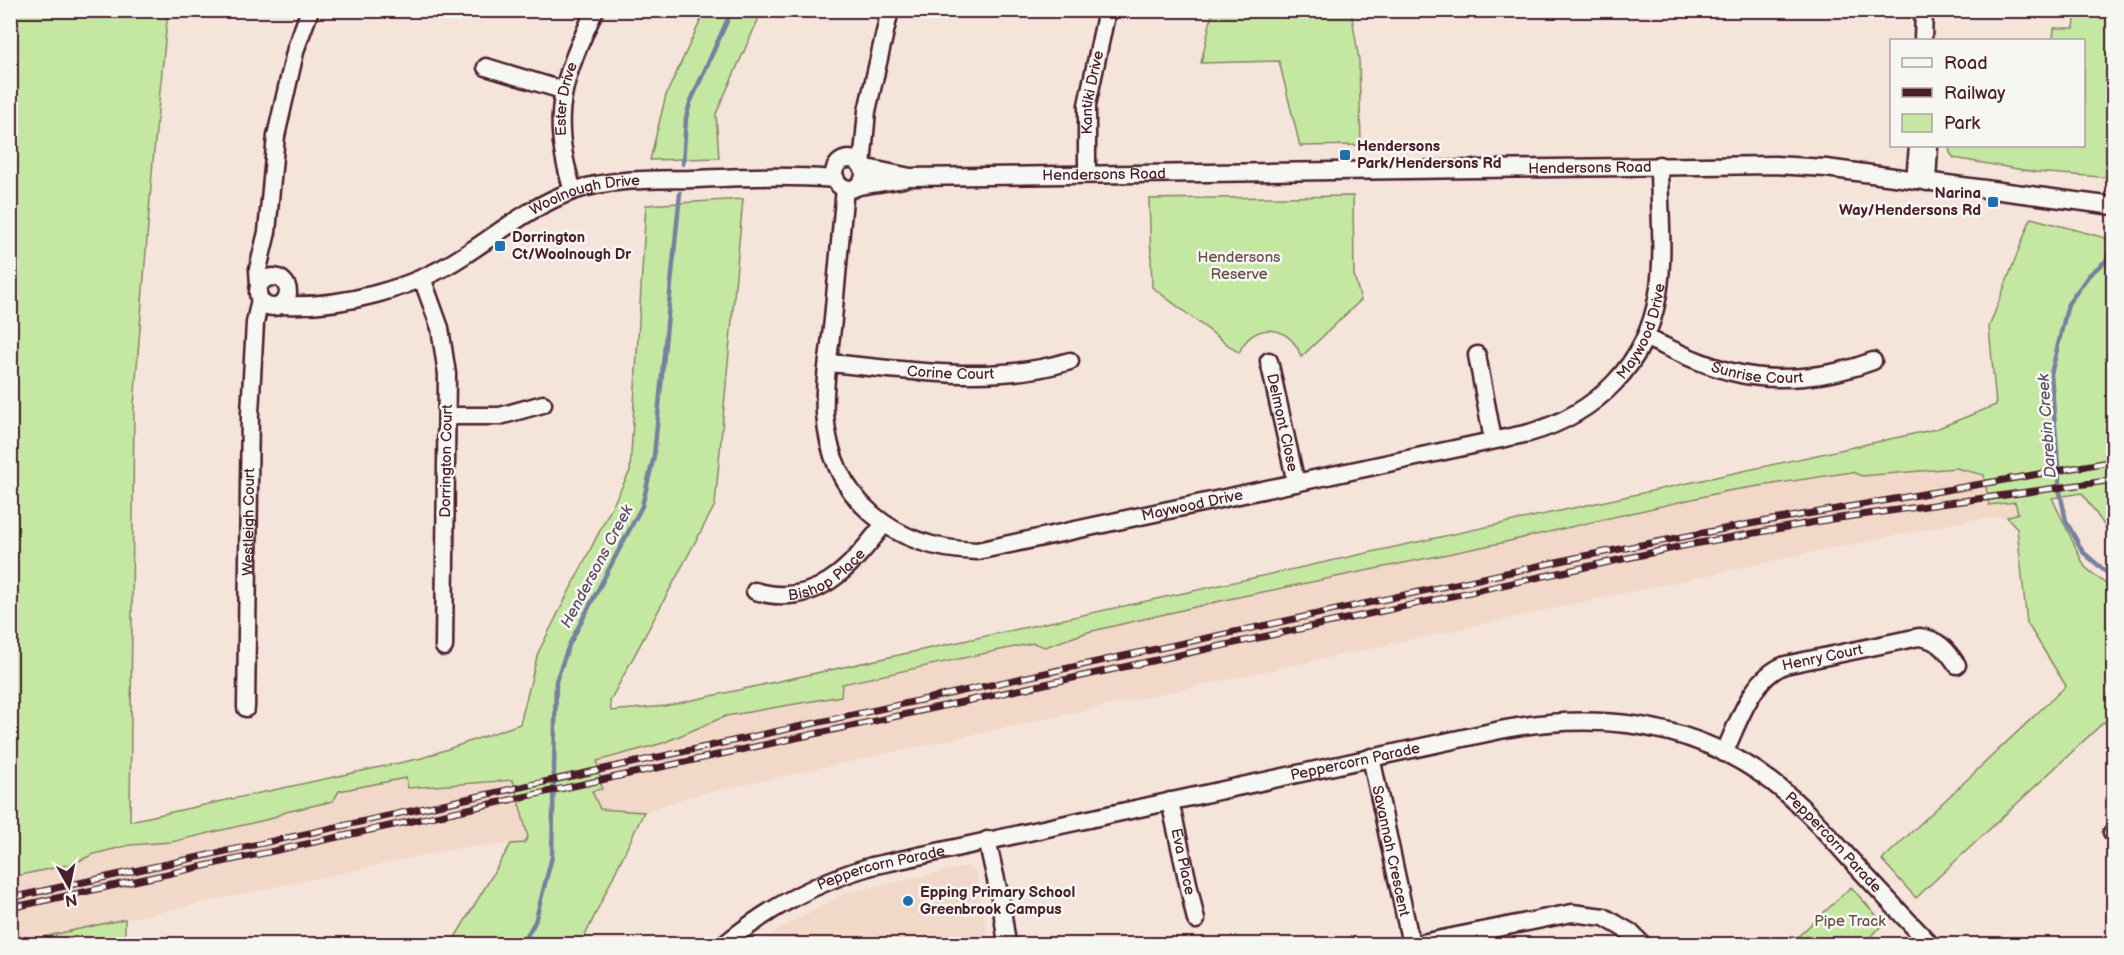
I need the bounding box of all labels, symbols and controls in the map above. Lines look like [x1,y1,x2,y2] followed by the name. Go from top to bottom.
[1890,39,2085,147] legend
[1078,49,1108,134] street label: Kantiki Drive
[1944,53,1988,74] text: Road
[552,59,582,136] street label: Ester Drive
[1944,83,2006,104] text: Railway
[1944,113,1980,134] text: Park
[1357,137,1502,173] place label: Hendersons Park/Hendersons Rd
[1338,148,1352,162] marker: Hendersons Park/Hendersons Rd
[1528,158,1652,178] street label: Hendersons Road
[1042,164,1166,185] street label: Hendersons Road
[526,171,641,220] street label: Woolnough Drive
[1839,184,1981,220] place label: Narina Way/Hendersons Rd
[1986,195,2000,209] marker: Narina Way/Hendersons Rd
[512,228,632,264] place label: Dorrington Ct/Woolnough Dr
[493,239,507,253] marker: Dorrington Ct/Woolnough Dr
[1197,248,1281,284] park label: Hendersons Reserve
[1613,282,1669,383] street label: Maywood Drive
[1709,358,1805,388] street label: Sunrise Court
[906,362,995,384] street label: Corine Court
[1262,372,1302,474] street label: Delmont Close
[2034,372,2061,479] water label: Darebin Creek
[436,404,457,518] street label: Dorrington Court
[239,467,259,576] street label: Westleigh Court
[1140,485,1245,526] street label: Maywood Drive
[557,501,638,631] water label: Hendersons Creek
[787,545,870,605] street label: Bishop Place
[1780,640,1865,675] street label: Henry Court
[1289,739,1422,785] street label: Peppercorn Parade
[1367,784,1414,918] street label: Savannah Crescent
[1781,788,1886,897] street label: Peppercorn Parade
[1166,827,1199,897] street label: Eva Place
[814,841,947,895] street label: Peppercorn Parade
[39,856,99,916] north arrow
[920,883,1075,919] place label: Epping Primary School Greenbrook Campus
[64,889,79,910] text: N
[901,894,915,908] marker: Epping Primary School Greenbrook Campus
[1814,912,1886,931] park label: Pipe Track

